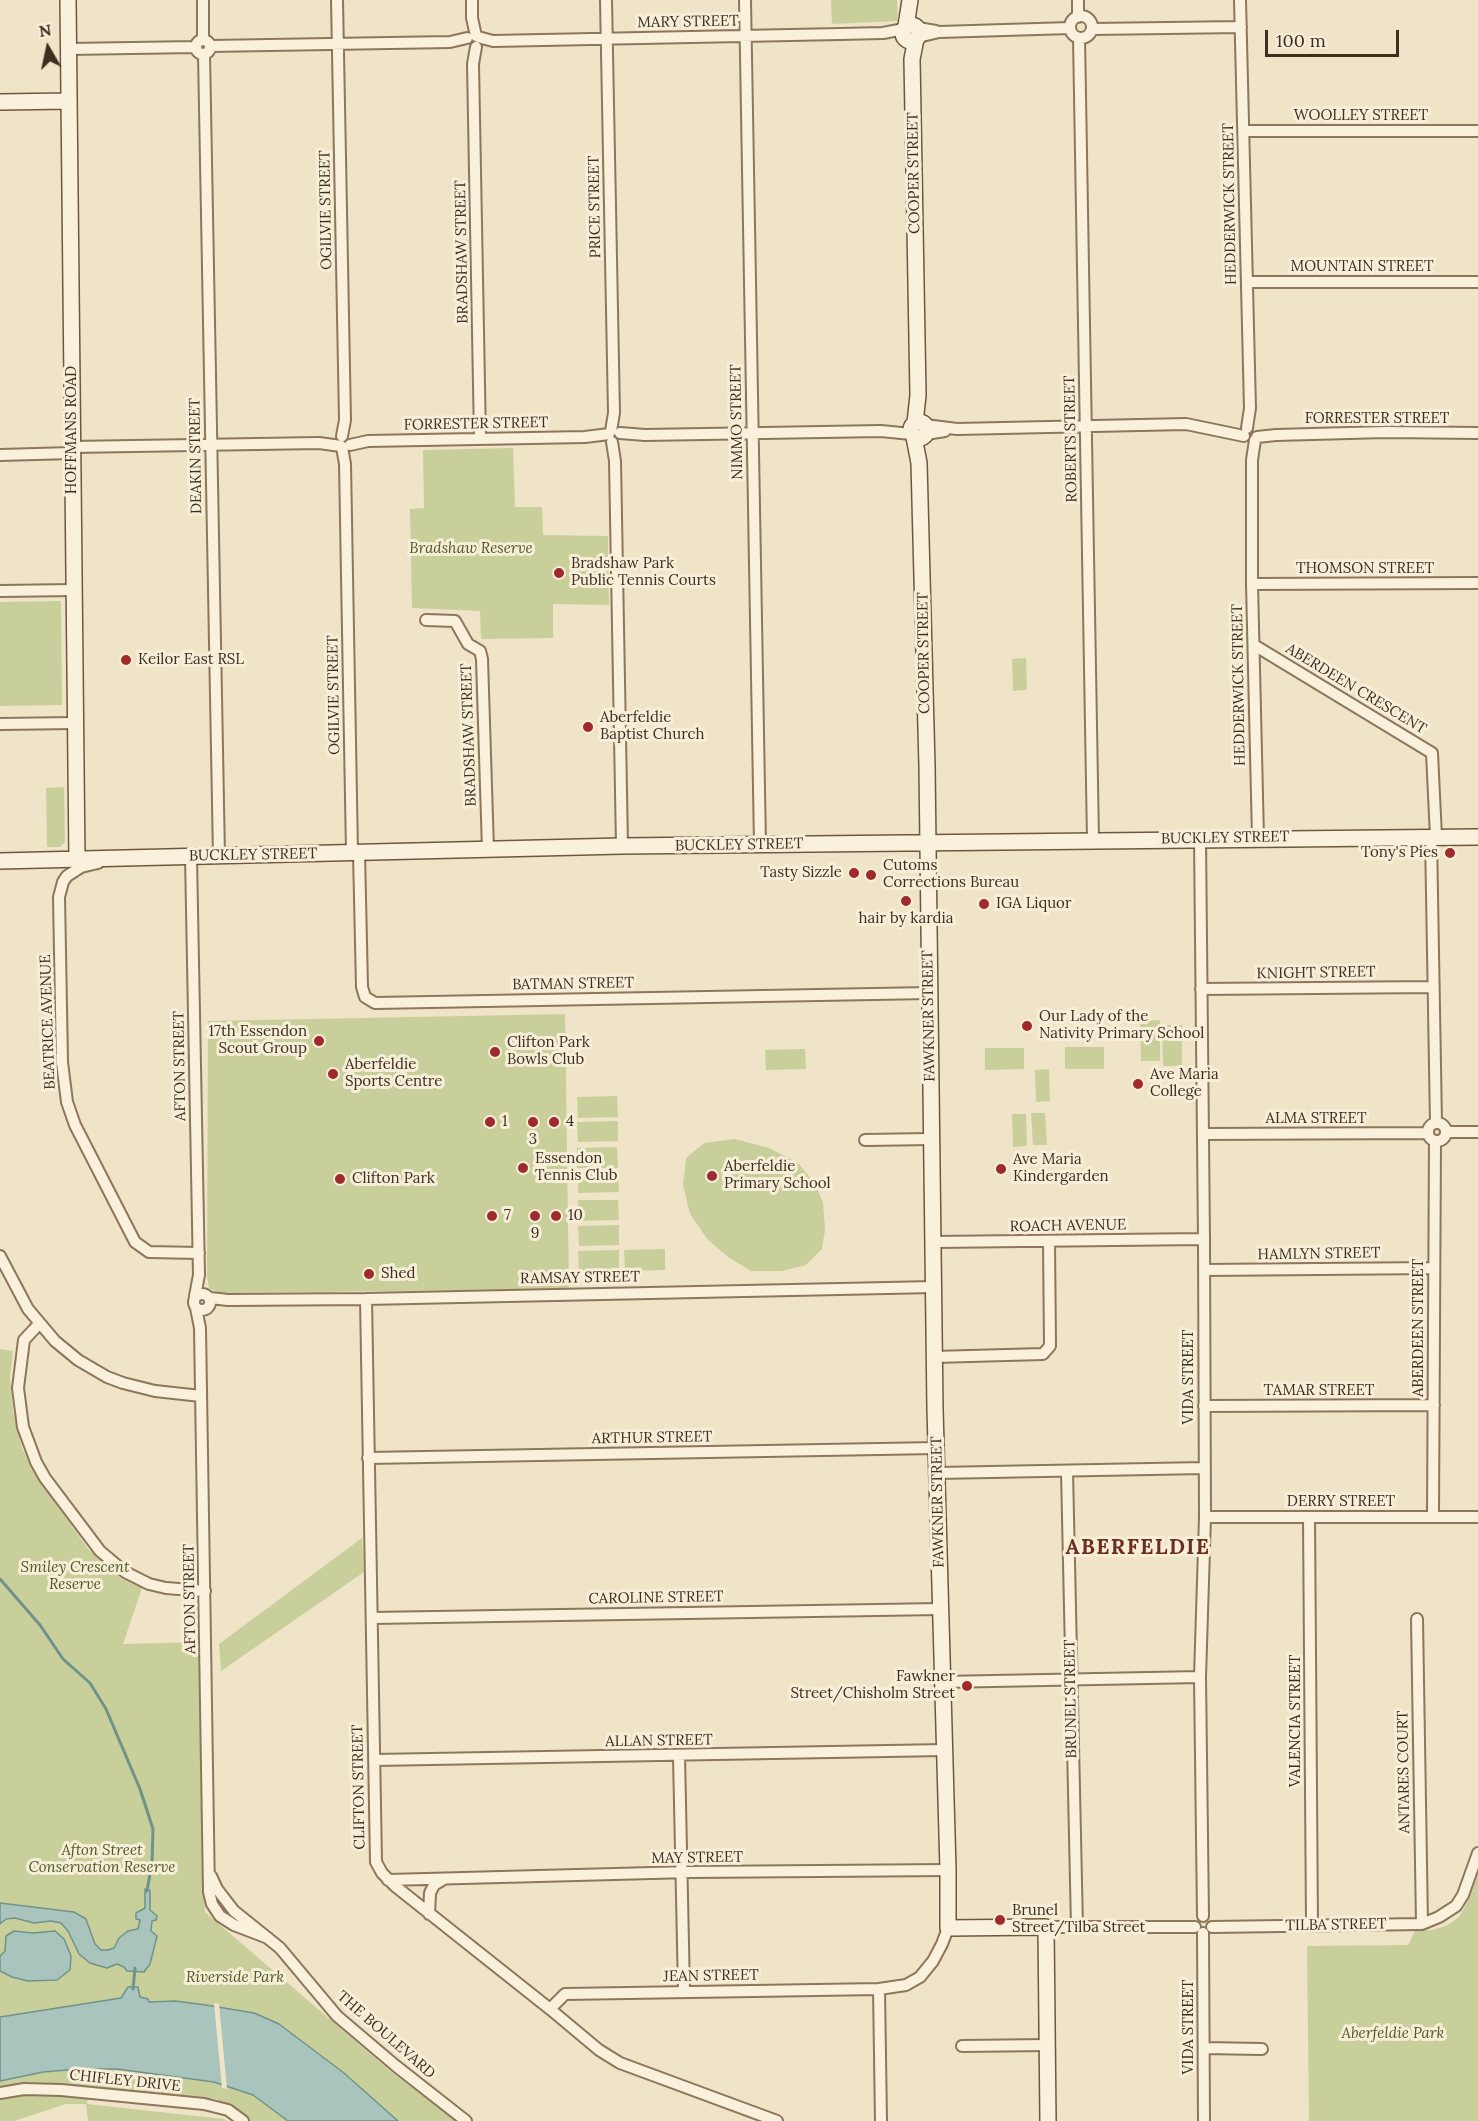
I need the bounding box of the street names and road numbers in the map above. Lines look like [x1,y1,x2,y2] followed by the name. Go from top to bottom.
[637,12,739,32] street label: MARY STREET
[1294,107,1428,125] street label: WOOLLEY STREET
[904,112,924,234] street label: COOPER STREET
[1220,123,1240,285] street label: HEDDERWICK STREET
[316,150,336,270] street label: OGILVIE STREET
[585,155,605,259] street label: PRICE STREET
[452,180,472,324] street label: BRADSHAW STREET
[1290,258,1434,276] street label: MOUNTAIN STREET
[727,364,747,480] street label: NIMMO STREET
[63,366,81,494] street label: HOFFMANS ROAD
[1061,375,1081,503] street label: ROBERTS STREET
[186,398,206,514] street label: DEAKIN STREET
[1305,410,1449,428] street label: FORRESTER STREET
[404,414,548,434] street label: FORRESTER STREET
[1296,560,1434,578] street label: THOMSON STREET
[914,592,934,714] street label: COOPER STREET
[1229,604,1249,766] street label: HEDDERWICK STREET
[324,635,344,755] street label: OGILVIE STREET
[1282,640,1430,738] street label: ABERDEEN CRESCENT
[458,663,480,807] street label: BRADSHAW STREET
[1161,828,1289,848] street label: BUCKLEY STREET
[675,835,803,855] street label: BUCKLEY STREET
[189,845,317,865] street label: BUCKLEY STREET
[919,950,939,1082] street label: FAWKNER STREET
[37,954,59,1090] street label: BEATRICE AVENUE
[1256,963,1376,983] street label: KNIGHT STREET
[512,974,634,994] street label: BATMAN STREET
[170,1011,190,1121] street label: AFTON STREET
[1266,1110,1366,1128] street label: ALMA STREET
[1010,1216,1126,1236] street label: ROACH AVENUE
[1257,1244,1381,1264] street label: HAMLYN STREET
[1410,1259,1428,1397] street label: ABERDEEN STREET
[520,1268,640,1288] street label: RAMSAY STREET
[1180,1330,1198,1424] street label: VIDA STREET
[1264,1382,1374,1400] street label: TAMAR STREET
[592,1428,712,1448] street label: ARTHUR STREET
[928,1436,948,1568] street label: FAWKNER STREET
[1287,1493,1395,1511] street label: DERRY STREET
[180,1544,200,1654] street label: AFTON STREET
[588,1588,724,1608] street label: CAROLINE STREET
[1061,1639,1081,1759] street label: BRUNEL STREET
[1287,1655,1305,1787] street label: VALENCIA STREET
[1394,1710,1414,1834] street label: ANTARES COURT
[349,1724,369,1850] street label: CLIFTON STREET
[605,1731,713,1751] street label: ALLAN STREET
[651,1848,743,1868] street label: MAY STREET
[1285,1915,1387,1935] street label: TILBA STREET
[663,1966,759,1986] street label: JEAN STREET
[1180,1980,1198,2074] street label: VIDA STREET
[333,1987,439,2083] street label: THE BOULEVARD
[69,2066,181,2096] street label: CHIFLEY DRIVE

